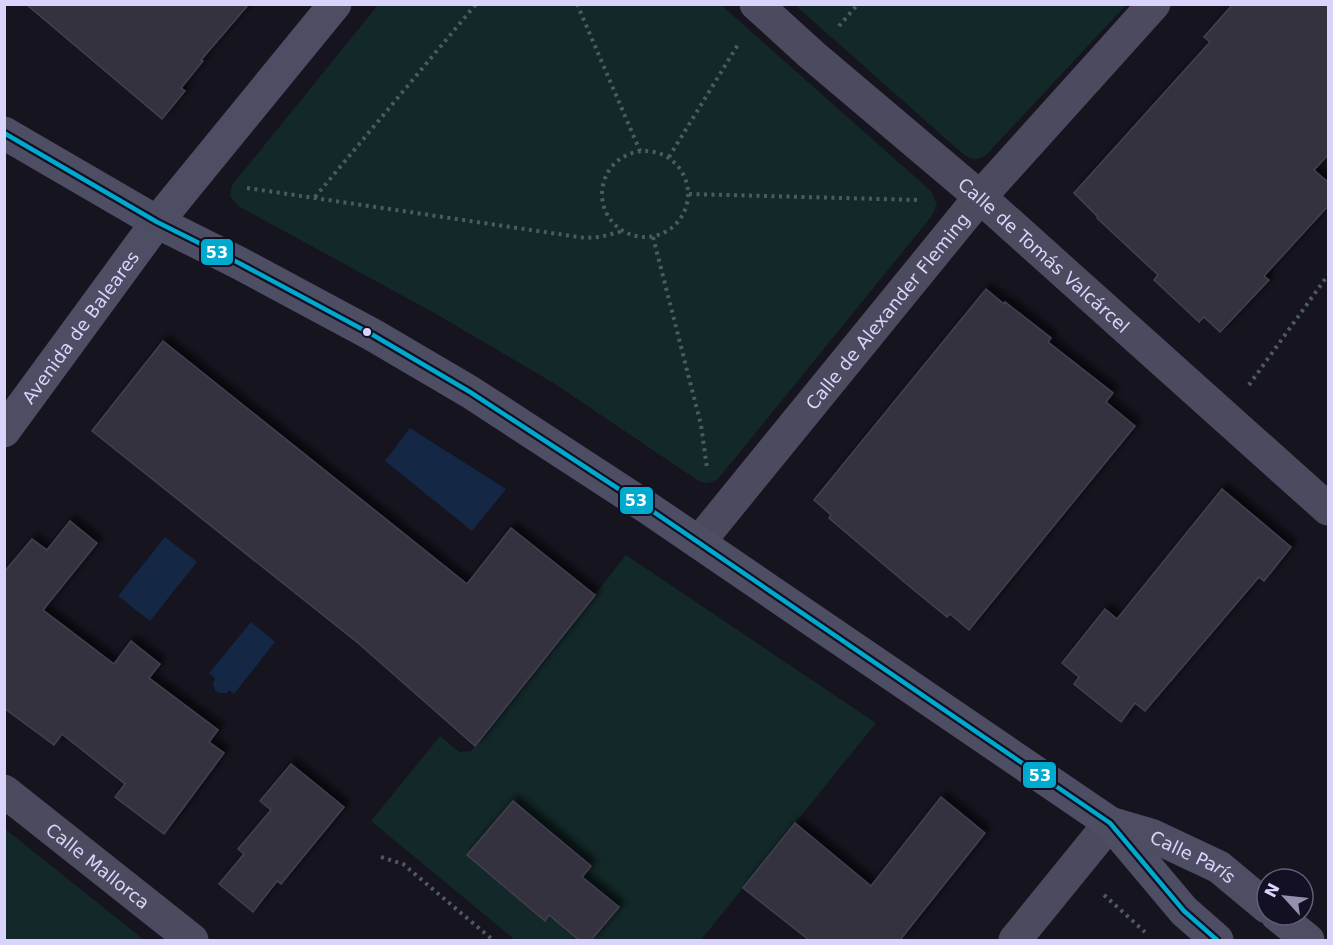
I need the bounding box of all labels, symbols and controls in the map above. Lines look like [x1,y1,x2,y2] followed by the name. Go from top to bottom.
[954,173,1134,337] street label: Calle de Tomás Valcárcel
[801,208,973,414] street label: Calle de Alexander Fleming
[200,238,234,266] line badge: 53
[206,243,228,262] text: 53
[17,247,143,407] street label: Avenida de Baleares
[361,326,373,338] unlabelled marker
[619,486,654,515] line badge: 53
[625,491,647,510] text: 53
[1022,761,1057,789] line badge: 53
[1029,766,1051,785] text: 53
[42,818,154,913] street label: Calle Mallorca
[1147,826,1240,887] street label: Calle París
[1255,867,1315,927] north arrow
[1261,880,1284,901] text: N

